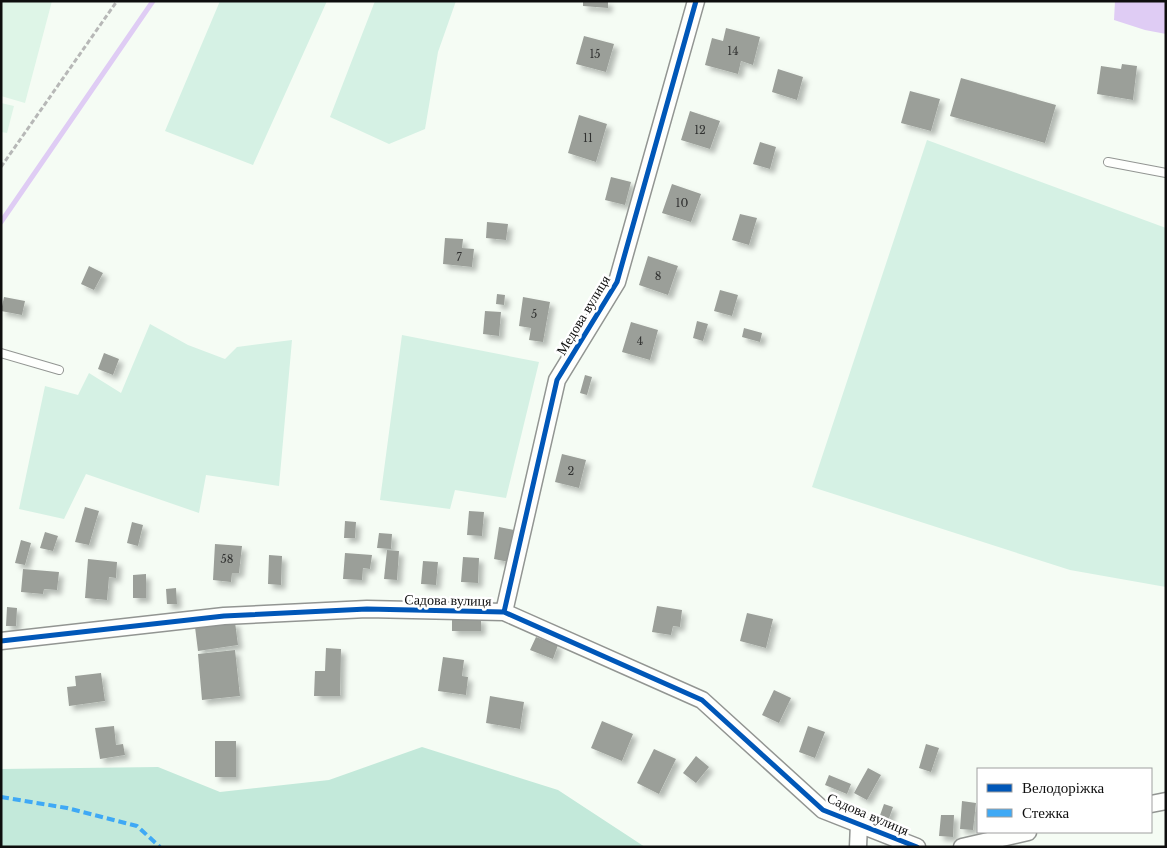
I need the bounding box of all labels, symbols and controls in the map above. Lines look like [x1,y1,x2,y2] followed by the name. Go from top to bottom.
[727,44,739,58] house number: 14
[589,47,601,61] house number: 15
[694,123,706,137] house number: 12
[583,131,593,145] house number: 11
[676,196,689,210] house number: 10
[456,250,462,264] house number: 7
[655,269,661,283] house number: 8
[552,271,614,358] street label: Медова вулиця
[531,307,537,321] house number: 5
[637,334,643,348] house number: 4
[568,464,575,478] house number: 2
[221,552,233,566] house number: 58
[404,590,492,610] street label: Садова вулиця
[977,768,1152,833] legend
[1022,778,1104,797] text: Велодоріжка
[824,789,912,840] street label: Садова вулиця
[1022,803,1069,822] text: Стежка

